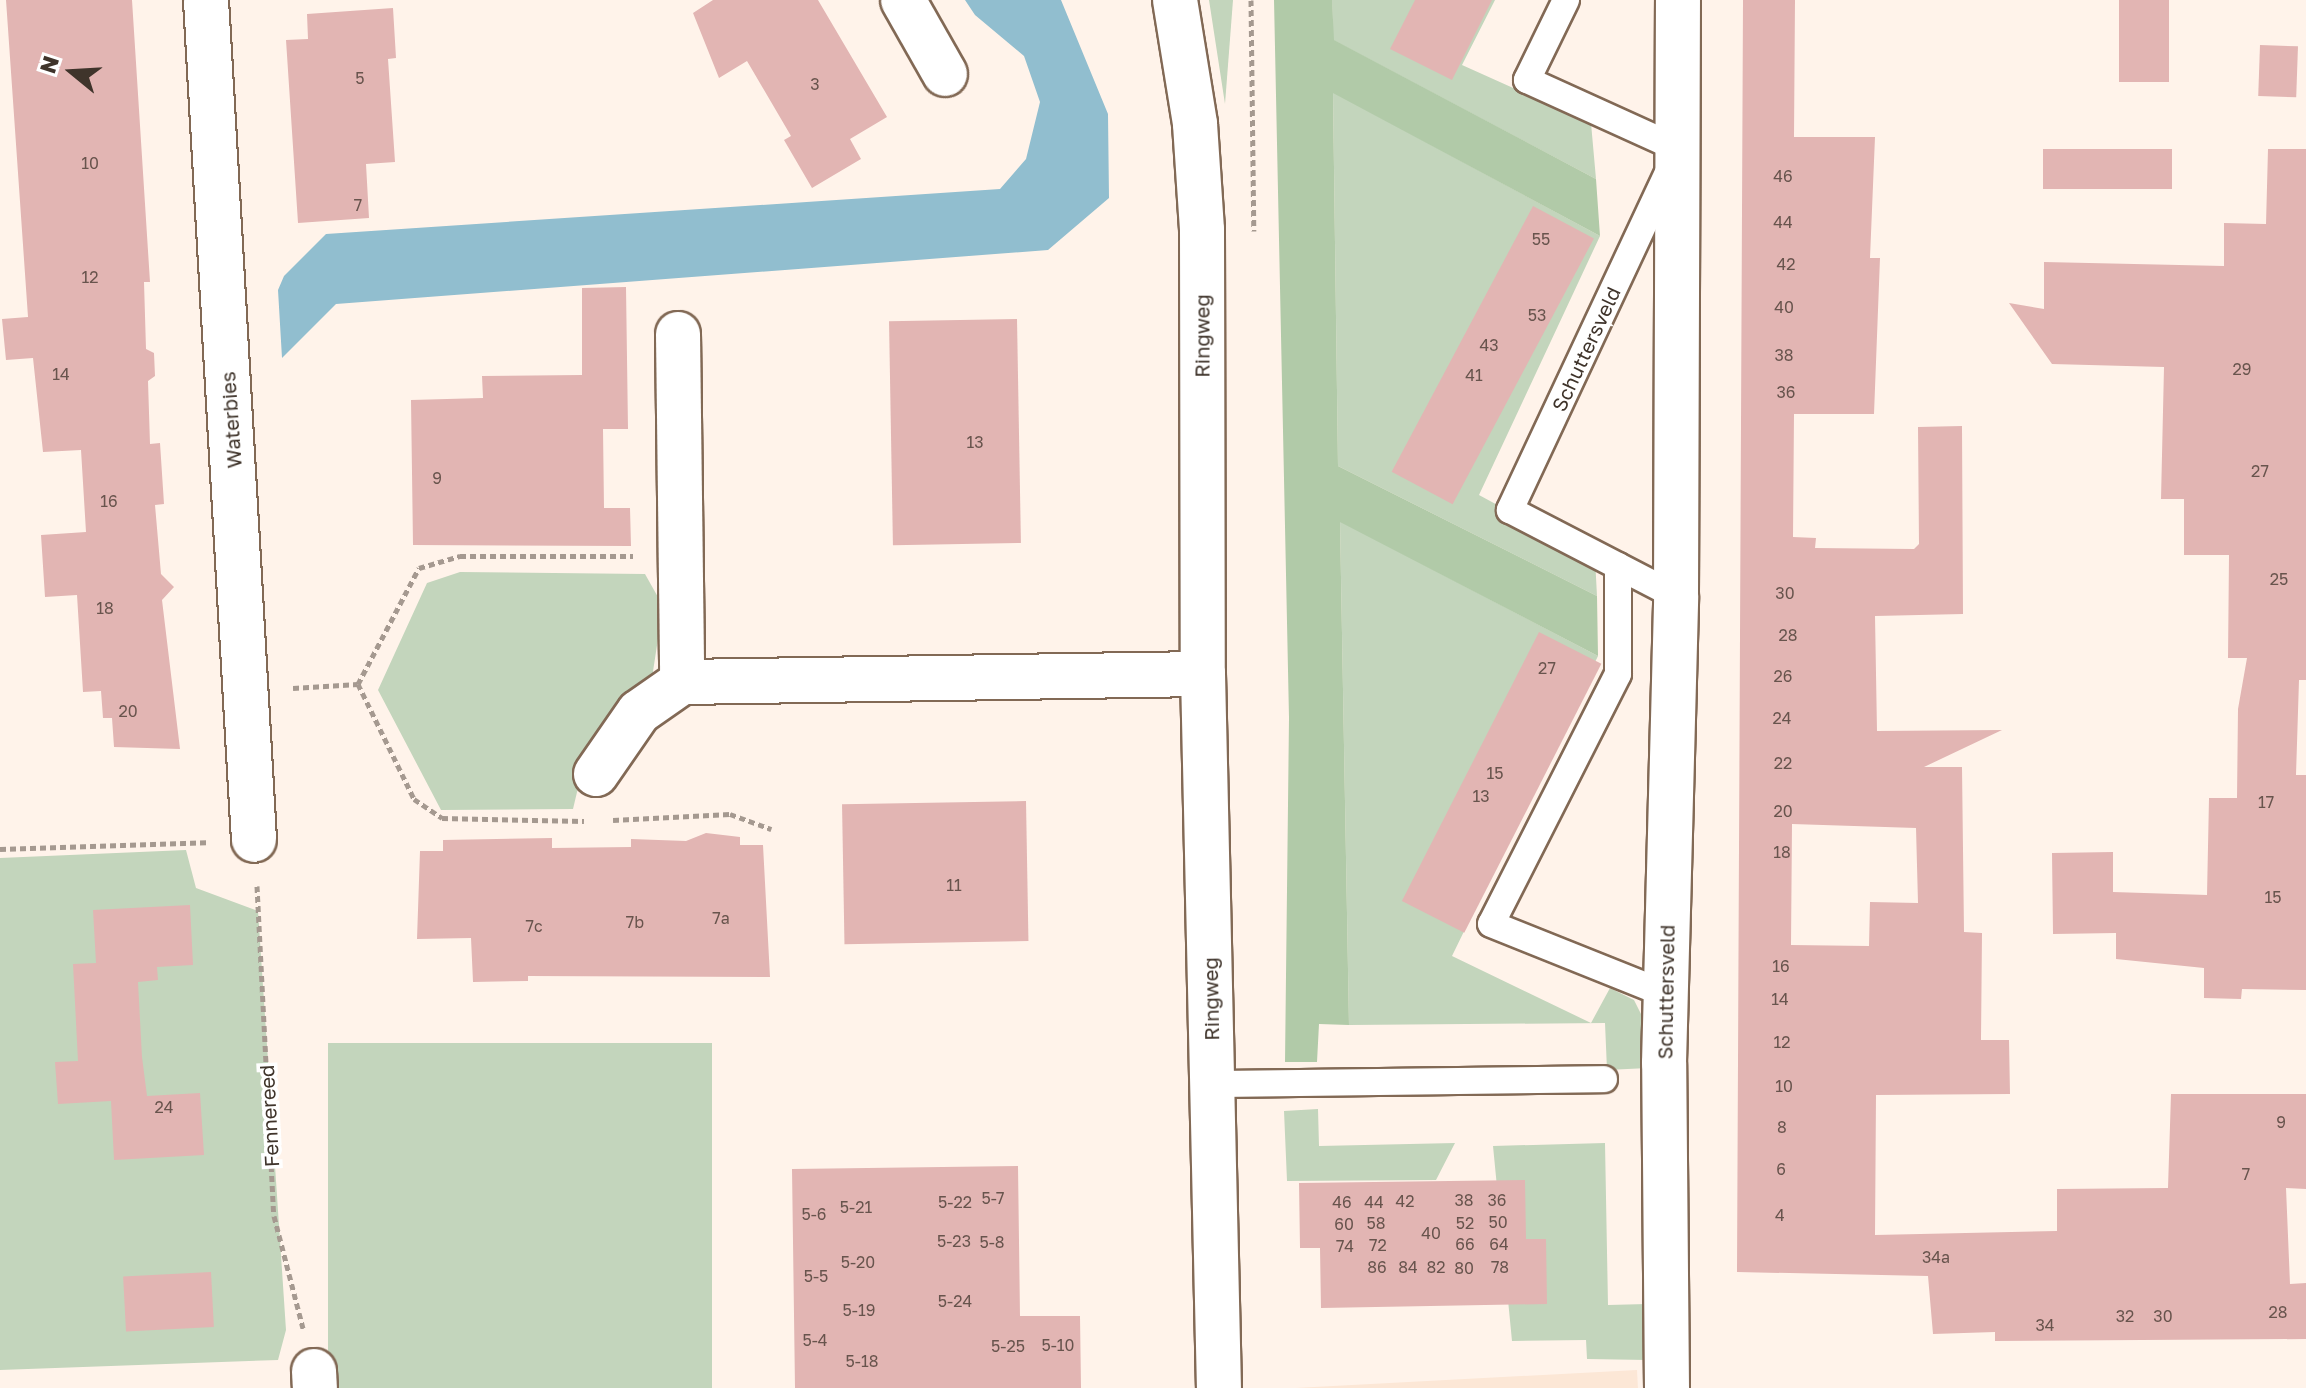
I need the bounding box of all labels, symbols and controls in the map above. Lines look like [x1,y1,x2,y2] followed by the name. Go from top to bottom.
[32,32,112,112] north arrow
[33,52,64,77] text: N
[355,68,365,88] house number: 5
[810,74,820,94] house number: 3
[81,153,99,173] house number: 10
[1773,166,1793,186] house number: 46
[354,195,362,215] house number: 7
[1773,212,1793,232] house number: 44
[1532,229,1550,249] house number: 55
[1776,254,1796,274] house number: 42
[81,267,99,287] house number: 12
[1547,283,1625,415] street label: Schuttersveld
[1190,294,1214,378] street label: Ringweg
[1774,297,1794,317] house number: 40
[1528,305,1546,325] house number: 53
[1479,335,1499,355] house number: 43
[1774,345,1794,365] house number: 38
[2233,359,2251,379] house number: 29
[52,364,70,384] house number: 14
[1465,365,1483,385] house number: 41
[216,371,246,469] street label: Waterbies
[1776,382,1796,402] house number: 36
[966,432,984,452] house number: 13
[2251,461,2269,481] house number: 27
[432,468,442,488] house number: 9
[100,491,118,511] house number: 16
[2270,569,2288,589] house number: 25
[1775,583,1795,603] house number: 30
[96,598,114,618] house number: 18
[1778,625,1798,645] house number: 28
[1538,658,1556,678] house number: 27
[1774,666,1792,686] house number: 26
[118,701,138,721] house number: 20
[1772,708,1792,728] house number: 24
[1774,753,1792,773] house number: 22
[1486,763,1504,783] house number: 15
[1472,786,1490,806] house number: 13
[2258,792,2274,812] house number: 17
[1773,801,1793,821] house number: 20
[1773,842,1791,862] house number: 18
[946,875,962,895] house number: 11
[2264,887,2282,907] house number: 15
[712,908,730,928] house number: 7a
[626,912,644,932] house number: 7b
[525,916,543,936] house number: 7c
[1653,924,1679,1060] street label: Schuttersveld
[1772,956,1790,976] house number: 16
[1198,957,1224,1041] street label: Ringweg
[1771,989,1789,1009] house number: 14
[1773,1032,1791,1052] house number: 12
[254,1064,284,1168] street label: Fennereed
[1775,1076,1793,1096] house number: 10
[154,1097,174,1117] house number: 24
[2276,1112,2286,1132] house number: 9
[1777,1117,1787,1137] house number: 8
[1776,1159,1786,1179] house number: 6
[2242,1164,2250,1184] house number: 7
[982,1188,1004,1208] house number: 5-7
[1454,1190,1474,1210] house number: 38
[1487,1190,1507,1210] house number: 36
[1395,1191,1415,1211] house number: 42
[938,1192,972,1212] house number: 5-22
[1332,1192,1352,1212] house number: 46
[1364,1192,1384,1212] house number: 44
[840,1197,872,1217] house number: 5-21
[801,1204,827,1224] house number: 5-6
[1775,1205,1785,1225] house number: 4
[1488,1212,1508,1232] house number: 50
[1366,1213,1386,1233] house number: 58
[1456,1213,1474,1233] house number: 52
[1334,1214,1354,1234] house number: 60
[1421,1223,1441,1243] house number: 40
[937,1231,971,1251] house number: 5-23
[979,1232,1005,1252] house number: 5-8
[1455,1234,1475,1254] house number: 66
[1489,1234,1509,1254] house number: 64
[1369,1235,1387,1255] house number: 72
[1336,1236,1354,1256] house number: 74
[1922,1247,1950,1267] house number: 34a
[841,1252,875,1272] house number: 5-20
[1367,1257,1387,1277] house number: 86
[1398,1257,1418,1277] house number: 84
[1426,1257,1446,1277] house number: 82
[1491,1257,1509,1277] house number: 78
[1454,1258,1474,1278] house number: 80
[804,1266,828,1286] house number: 5-5
[938,1291,972,1311] house number: 5-24
[843,1300,875,1320] house number: 5-19
[2268,1302,2288,1322] house number: 28
[2116,1306,2134,1326] house number: 32
[2153,1306,2173,1326] house number: 30
[2035,1315,2055,1335] house number: 34
[802,1330,828,1350] house number: 5-4
[1041,1335,1075,1355] house number: 5-10
[991,1336,1025,1356] house number: 5-25
[846,1351,878,1371] house number: 5-18

